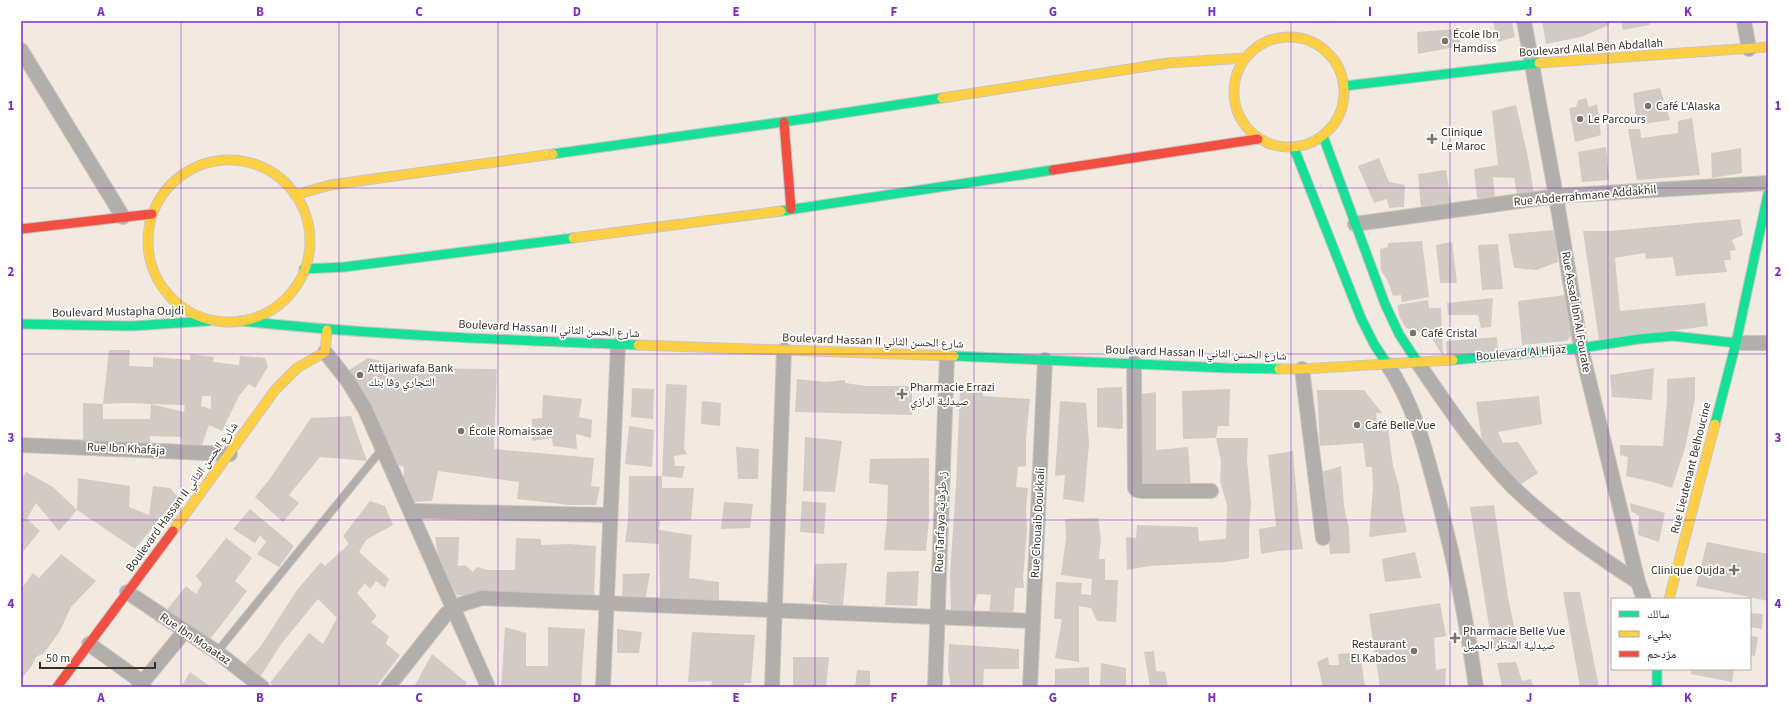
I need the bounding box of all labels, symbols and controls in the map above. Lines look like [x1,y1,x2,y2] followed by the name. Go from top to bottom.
[96,3,105,21] text: A
[256,3,264,21] text: B
[415,3,423,21] text: C
[573,3,581,21] text: D
[732,3,740,21] text: E
[891,3,898,21] text: F
[1049,3,1057,21] text: G
[1208,3,1216,21] text: H
[1368,3,1372,21] text: I
[1526,3,1532,21] text: J
[1684,3,1693,21] text: K
[1453,26,1499,57] place label: École Ibn Hamdiss
[1518,34,1664,62] street label: Boulevard Allal Ben Abdallah
[1440,36,1450,46] marker: École Ibn Hamdiss
[8,97,15,115] text: 1
[1775,97,1782,115] text: 1
[1656,98,1720,115] place label: Café L'Alaska
[1643,101,1653,111] marker: Café L'Alaska
[1588,111,1646,128] place label: Le Parcours
[1575,114,1585,124] marker: Le Parcours
[1441,124,1486,155] place label: Clinique Le Maroc
[1426,133,1438,145] marker: Clinique Le Maroc
[1513,181,1657,211] street label: Rue Abderrahmane Addakhil
[1557,250,1595,374] street label: Rue Assad Ibn Al Fourate
[8,263,15,281] text: 2
[1775,263,1782,281] text: 2
[52,302,184,322] street label: Boulevard Mustapha Oujdi
[458,316,640,343] street label: Boulevard Hassan II شارع الحسن الثاني
[1421,325,1477,342] place label: Café Cristal
[1408,328,1418,338] marker: Café Cristal
[782,329,964,354] street label: Boulevard Hassan II شارع الحسن الثاني
[1105,341,1287,366] street label: Boulevard Hassan II شارع الحسن الثاني
[1475,341,1567,365] street label: Boulevard Al Hijaz
[368,360,453,392] place label: Attijariwafa Bank التجاري وفا بنك
[355,370,365,380] marker: Attijariwafa Bank التجاري وفا بنك
[910,379,995,411] place label: Pharmacie Errazi صيدلية الرازي
[897,389,907,399] marker: Pharmacie Errazi صيدلية الرازي
[1666,400,1716,536] street label: Rue Lieutenant Belhoucine
[1365,417,1435,434] place label: Café Belle Vue
[122,418,243,576] street label: Boulevard Hassan II شارع الحسن الثاني
[1352,420,1362,430] marker: Café Belle Vue
[469,423,553,440] place label: École Romaissae
[456,426,466,436] marker: École Romaissae
[8,429,15,447] text: 3
[1775,429,1782,447] text: 3
[86,438,166,460] street label: Rue Ibn Khafaja
[1027,467,1049,579] street label: Rue Chouaib Doukkali
[931,471,951,573] street label: Rue Tarfaya ز. طرفاية
[1651,562,1725,579] place label: Clinique Oujda
[1728,564,1740,576] marker: Clinique Oujda
[8,595,15,613] text: 4
[1775,595,1782,613] text: 4
[1611,598,1751,670] legend
[1647,606,1669,623] text: سالك
[156,609,234,669] street label: Rue Ibn Moaataz
[1463,623,1565,654] place label: Pharmacie Belle Vue صيدلية المنظر الجميل
[1647,626,1671,644] text: بطيء
[1450,633,1460,643] marker: Pharmacie Belle Vue صيدلية المنظر الجميل
[1351,636,1406,667] place label: Restaurant El Kabados
[40,644,155,670] scale bar
[1409,646,1419,656] marker: Restaurant El Kabados
[1647,646,1676,663] text: مزدحم
[46,650,70,667] text: 50 m
[96,689,105,707] text: A
[256,689,264,707] text: B
[415,689,423,707] text: C
[573,689,581,707] text: D
[732,689,740,707] text: E
[891,689,898,707] text: F
[1049,689,1057,707] text: G
[1208,689,1216,707] text: H
[1368,689,1372,707] text: I
[1526,689,1532,707] text: J
[1684,689,1693,707] text: K

